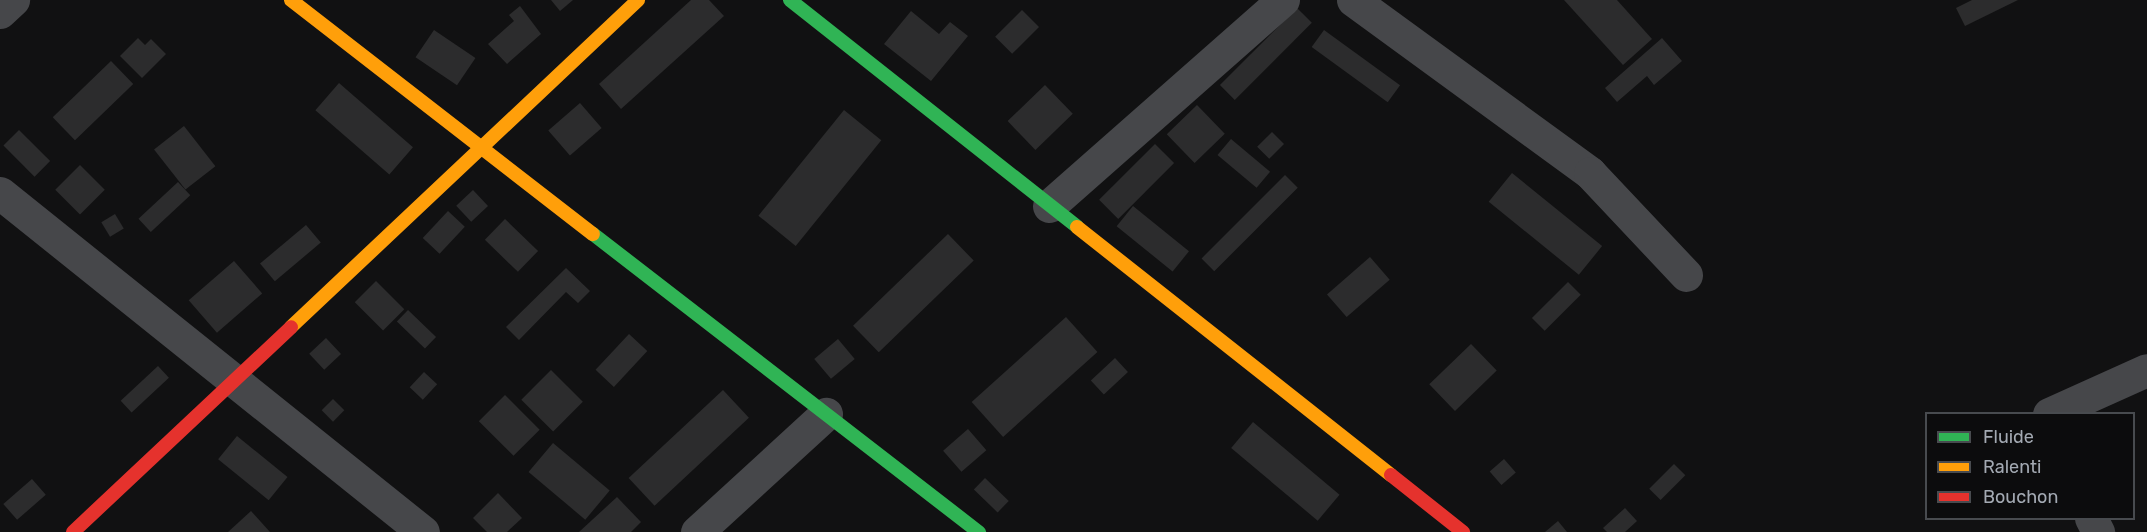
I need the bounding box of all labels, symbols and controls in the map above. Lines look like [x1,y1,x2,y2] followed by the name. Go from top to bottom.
[1925,412,2135,520] legend
[1983,426,2034,448] text: Fluide
[1983,456,2041,478] text: Ralenti
[1983,486,2058,508] text: Bouchon

